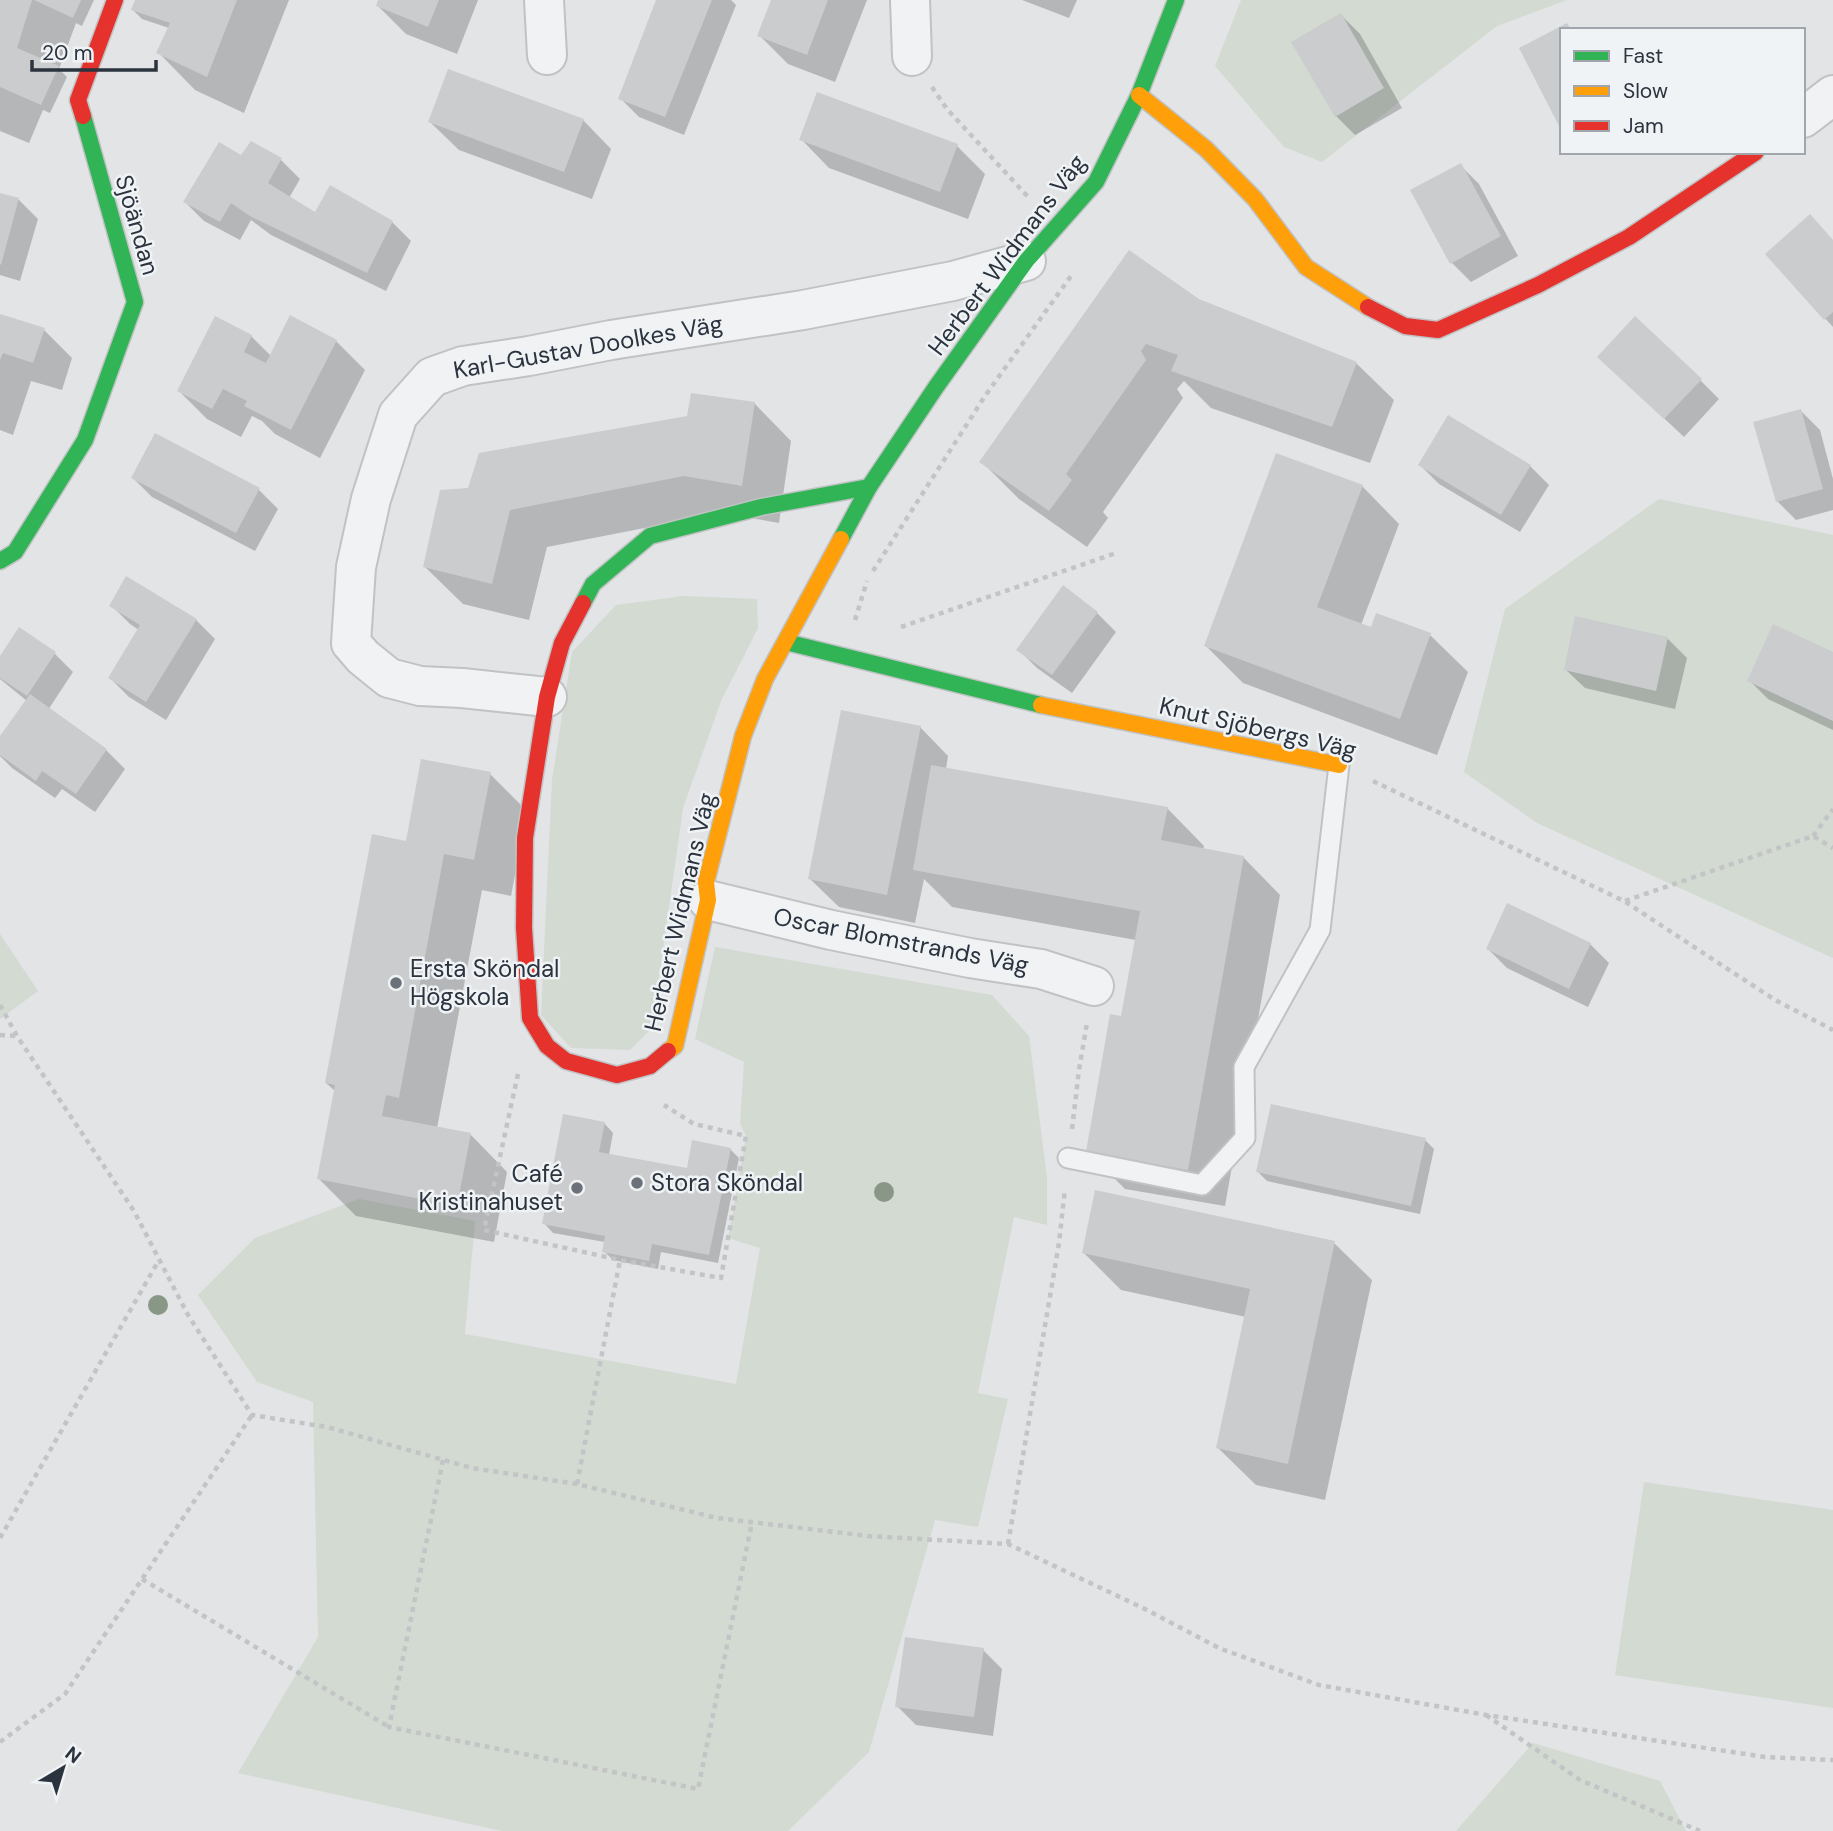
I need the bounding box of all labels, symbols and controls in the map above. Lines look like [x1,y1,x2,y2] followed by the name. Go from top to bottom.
[32,28,156,72] scale bar
[1560,28,1805,154] legend
[42,39,93,67] text: 20 m
[1623,42,1663,70] text: Fast
[1623,77,1668,105] text: Slow
[1623,112,1664,140] text: Jam
[921,148,1092,361] street label: Herbert Widmans Väg
[108,171,167,278] street label: Sjöändan
[451,308,725,385] street label: Karl-Gustav Doolkes Väg
[1156,690,1360,765] street label: Knut Sjöbergs Väg
[637,790,722,1034] street label: Herbert Widmans Väg
[771,901,1031,980] street label: Oscar Blomstrands Väg
[410,953,559,1012] place label: Ersta Sköndal Högskola
[388,975,404,991] marker: Ersta Sköndal Högskola
[419,1158,563,1217] place label: Café Kristinahuset
[651,1167,803,1198] place label: Stora Sköndal
[629,1175,645,1191] marker: Stora Sköndal
[569,1180,585,1196] marker: Café Kristinahuset
[28,1733,98,1803] north arrow
[60,1741,86,1769] text: N

